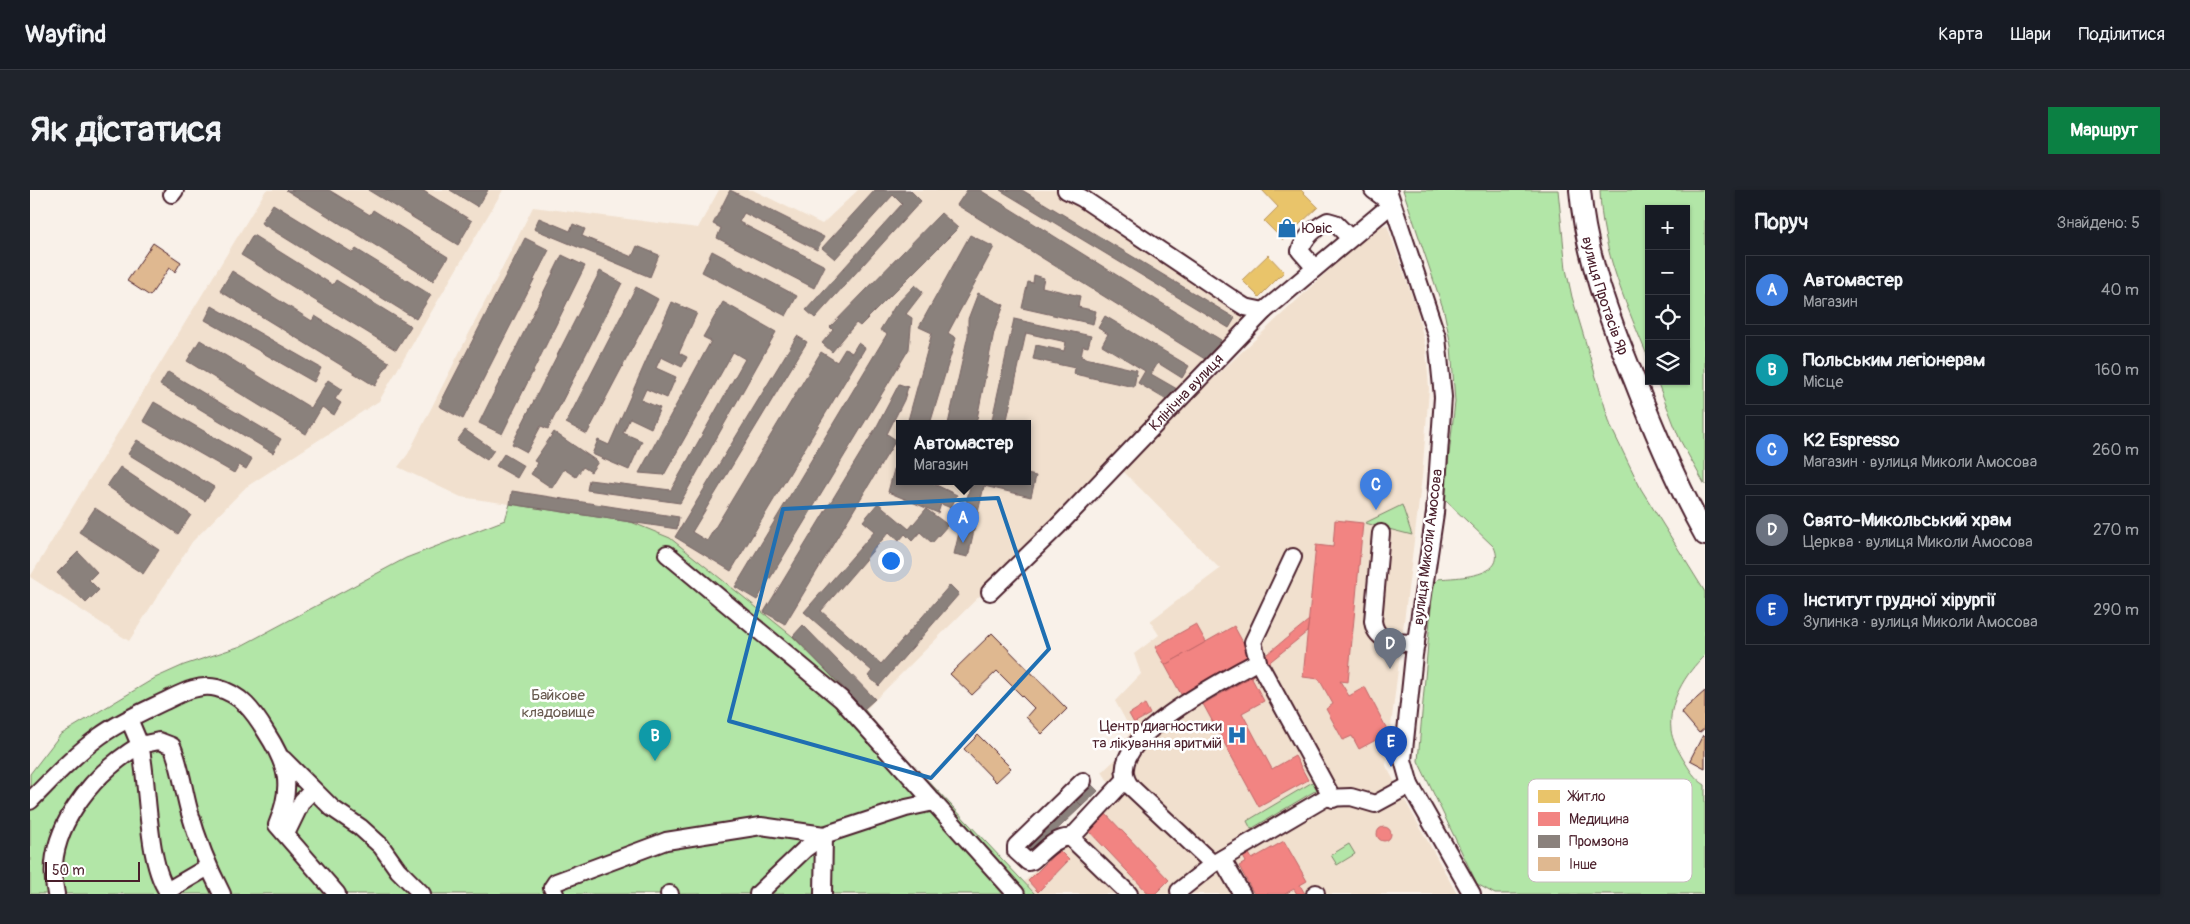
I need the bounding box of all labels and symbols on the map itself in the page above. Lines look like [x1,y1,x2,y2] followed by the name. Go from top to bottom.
[1276,217,1298,239] shop icon: Ювіс
[1302,219,1333,238] place label: Ювіс
[1578,235,1633,358] street label: вулиця Протасів Яр
[1145,350,1227,435] street label: Клінічна вулиця
[1409,468,1447,626] street label: вулиця Миколи Амосова
[1360,469,1392,510] pin: C
[947,502,979,543] pin: A
[878,548,904,574] your location
[1374,628,1406,669] pin: D
[521,686,595,722] park label: Байкове кладовище
[1092,717,1222,753] place label: Центр диагностики та лікування аритмій
[639,720,671,761] pin: B
[1226,724,1248,746] hospital icon: Центр диагностики та лікування аритмій
[1375,726,1407,767] pin: E
[1528,779,1692,882] legend
[1567,788,1606,805] text: Житло
[1569,811,1629,828] text: Медицина
[1569,833,1629,850] text: Промзона
[1569,856,1597,873] text: Інше
[45,859,140,882] scale bar

